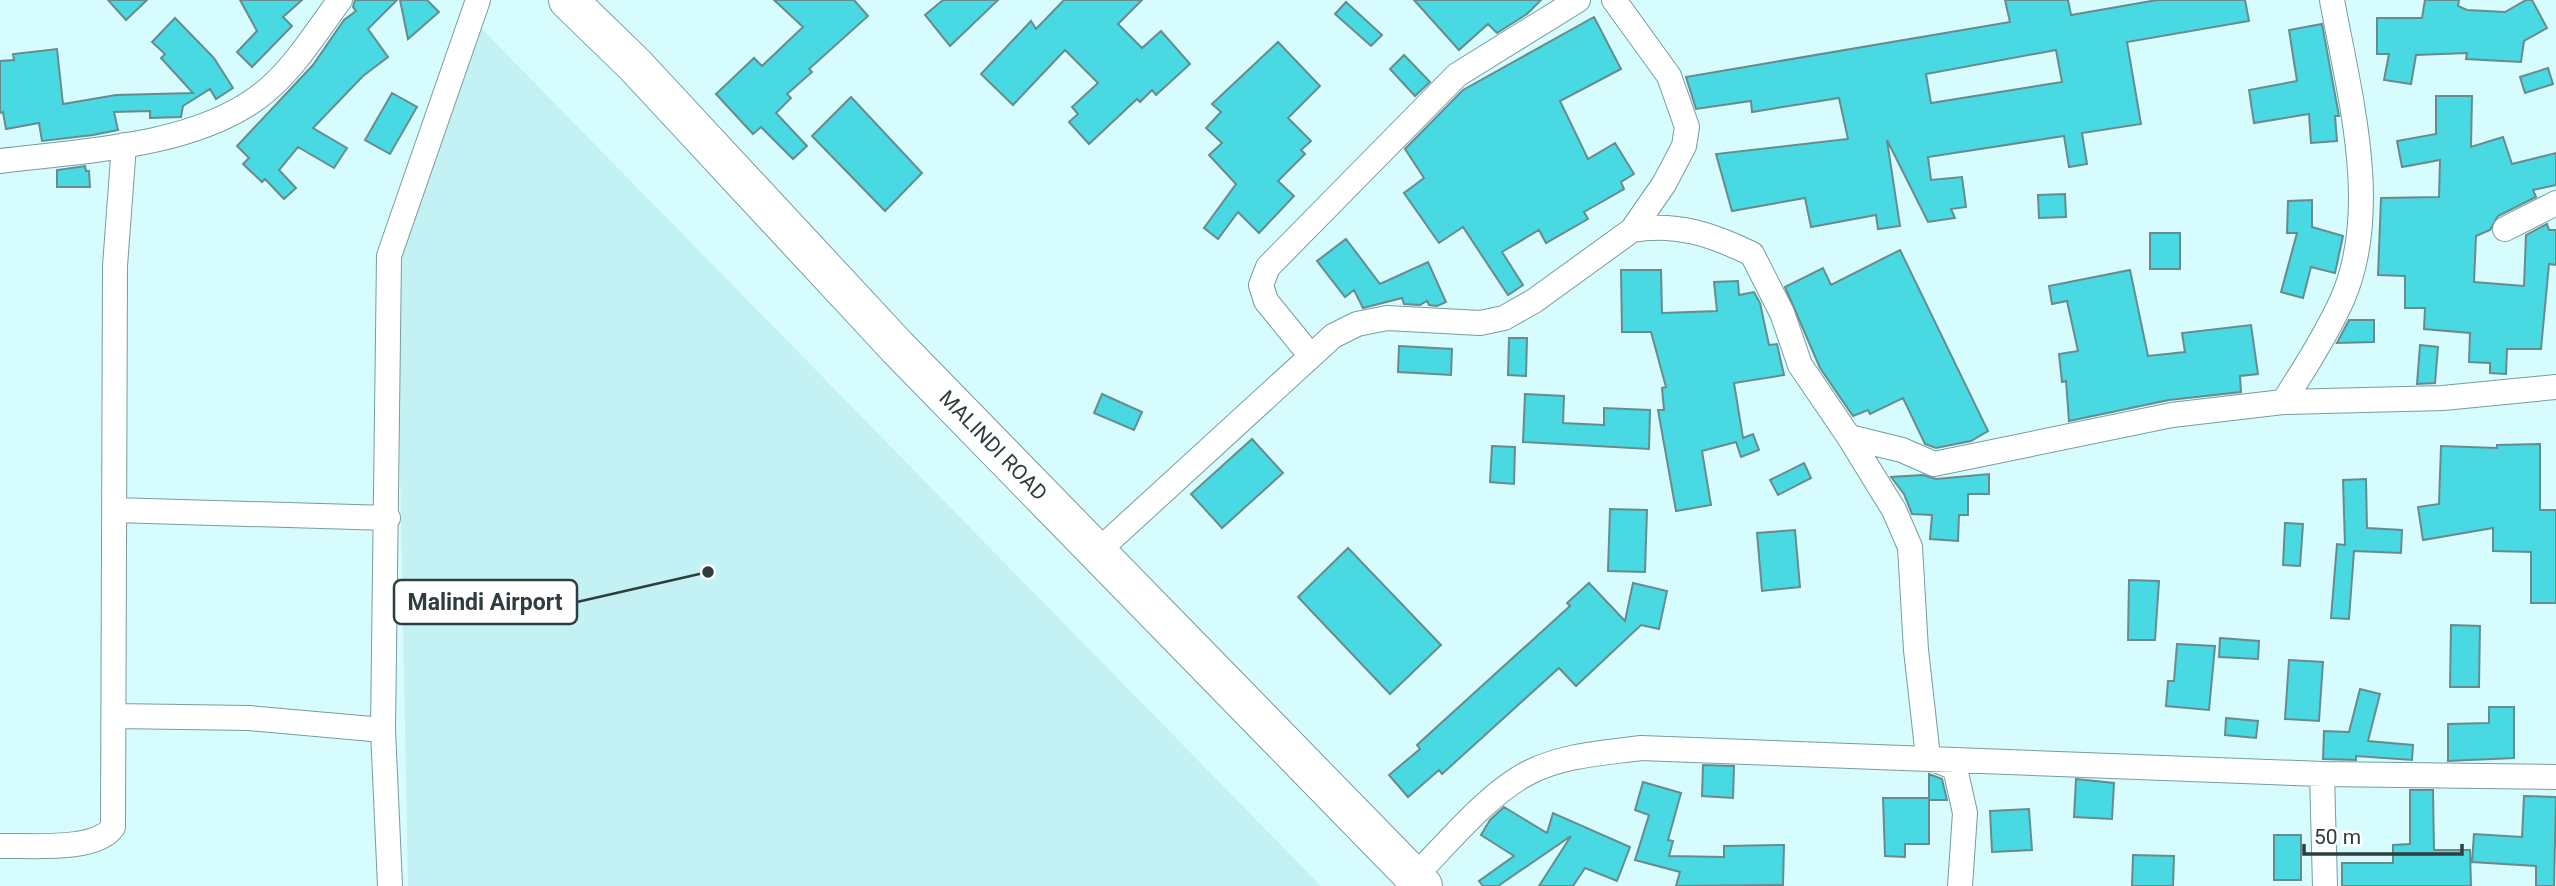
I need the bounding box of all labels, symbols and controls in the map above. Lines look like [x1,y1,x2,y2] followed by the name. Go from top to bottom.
[934,386,1052,505] street label: MALINDI ROAD
[394,580,577,624] callout: Malindi Airport
[408,589,563,616] text: Malindi Airport
[2304,812,2462,856] scale bar
[2314,825,2361,849] text: 50 m

